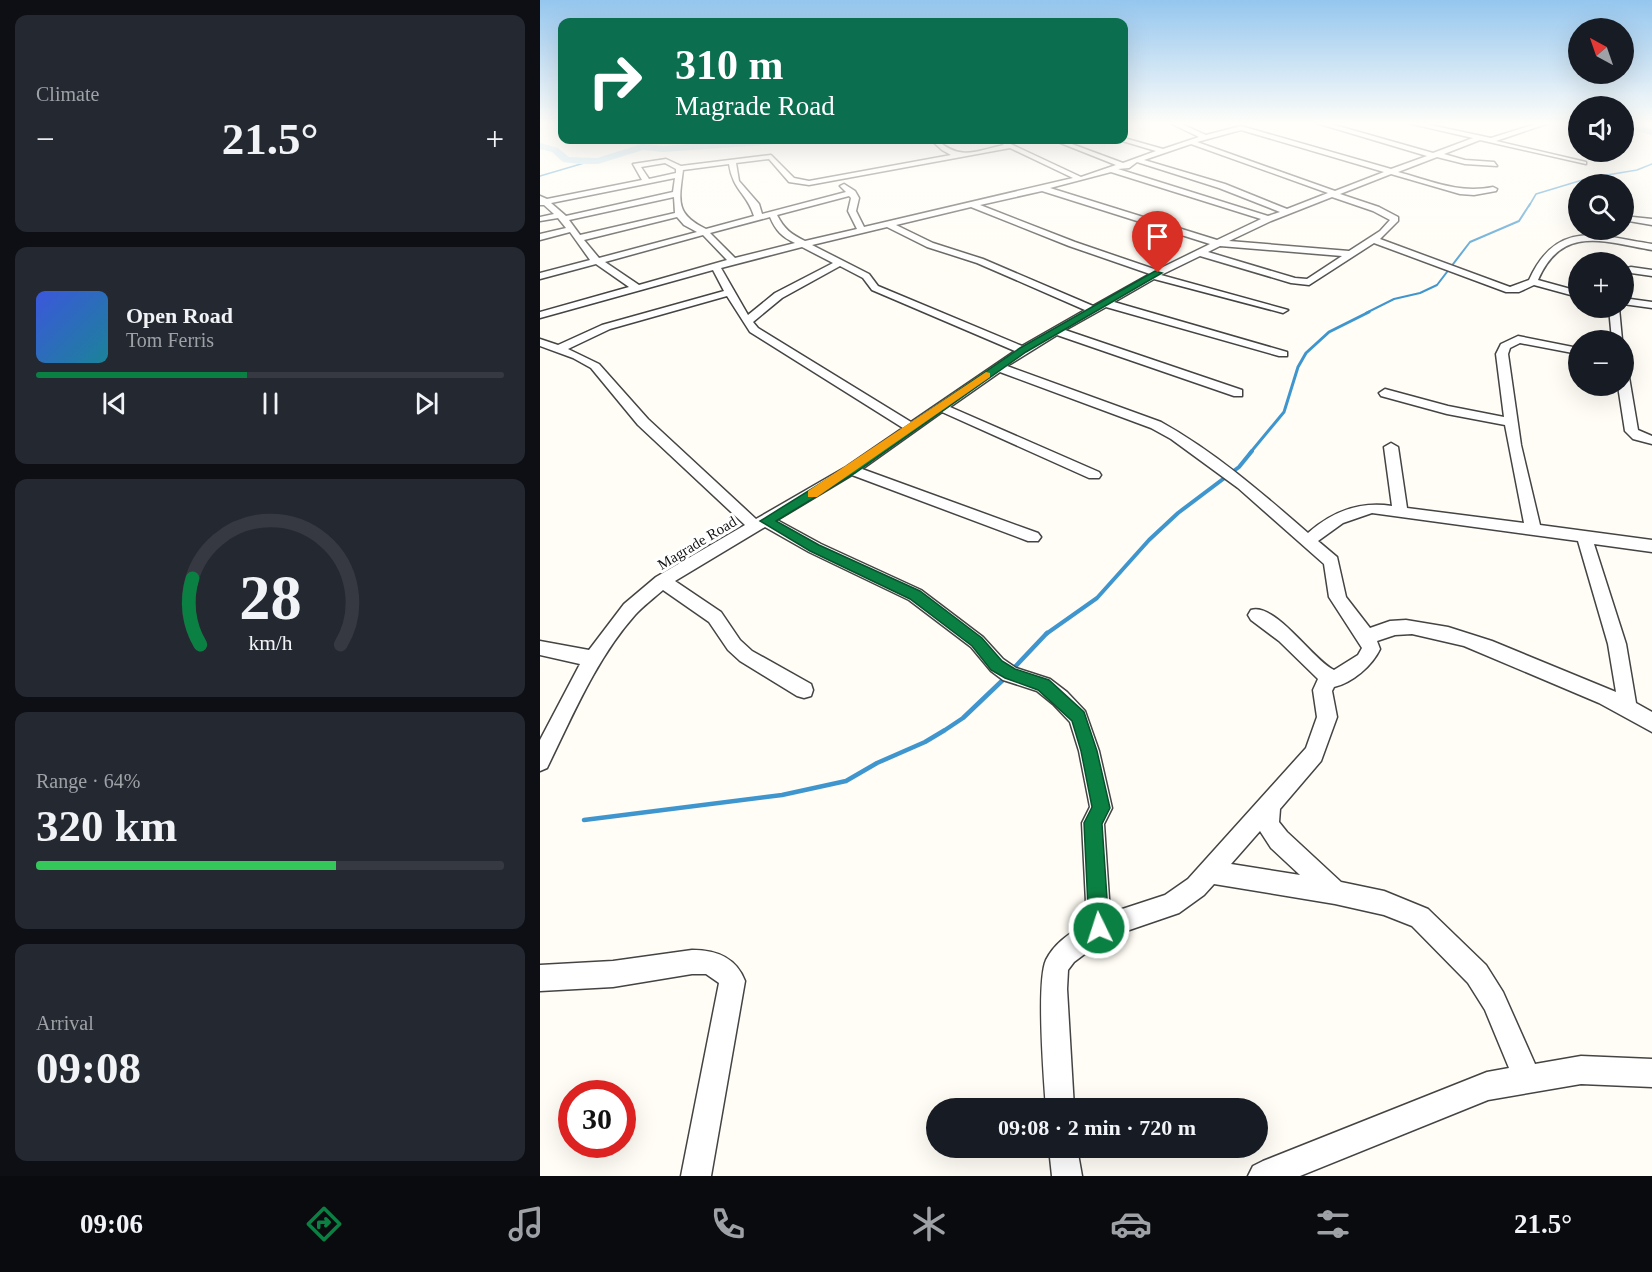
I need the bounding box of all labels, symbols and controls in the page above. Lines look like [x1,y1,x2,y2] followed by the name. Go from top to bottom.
[1568,18,1634,84] north arrow
[1568,18,1634,396] map controls
[576,42,654,120] icon: right
[675,42,784,88] text: 310 m
[36,83,99,105] text: Climate
[675,91,835,121] text: Magrade Road
[1568,96,1634,162] button: sound
[222,114,318,164] text: 21.5°
[36,121,55,157] text: −
[485,121,504,157] text: +
[1568,174,1634,240] button: search
[1132,211,1183,273] pin
[1141,220,1174,253] icon: arrive
[1568,252,1634,318] button: +
[126,303,233,328] text: Open Road
[126,329,214,351] text: Tom Ferris
[1568,330,1634,396] button: −
[98,387,131,420] icon: previous
[254,387,287,420] icon: pause
[410,387,443,420] icon: next
[655,513,740,573] street label: Magrade Road
[239,563,301,632] text: 28
[248,631,292,655] text: km/h
[36,770,140,792] text: Range · 64%
[36,801,177,851] text: 320 km
[1067,896,1131,960] position arrow
[36,1012,94,1034] text: Arrival
[36,1043,141,1093] text: 09:08
[558,1080,636,1158] speed limit sign: 30
[998,1115,1196,1140] text: 09:08 · 2 min · 720 m
[303,1203,345,1245] icon: directions
[505,1203,547,1245] icon: music
[707,1203,749,1245] icon: phone
[908,1203,950,1245] icon: climate
[1110,1203,1152,1245] icon: car
[1312,1203,1354,1245] icon: filters
[80,1209,143,1239] text: 09:06
[1514,1209,1572,1239] text: 21.5°

